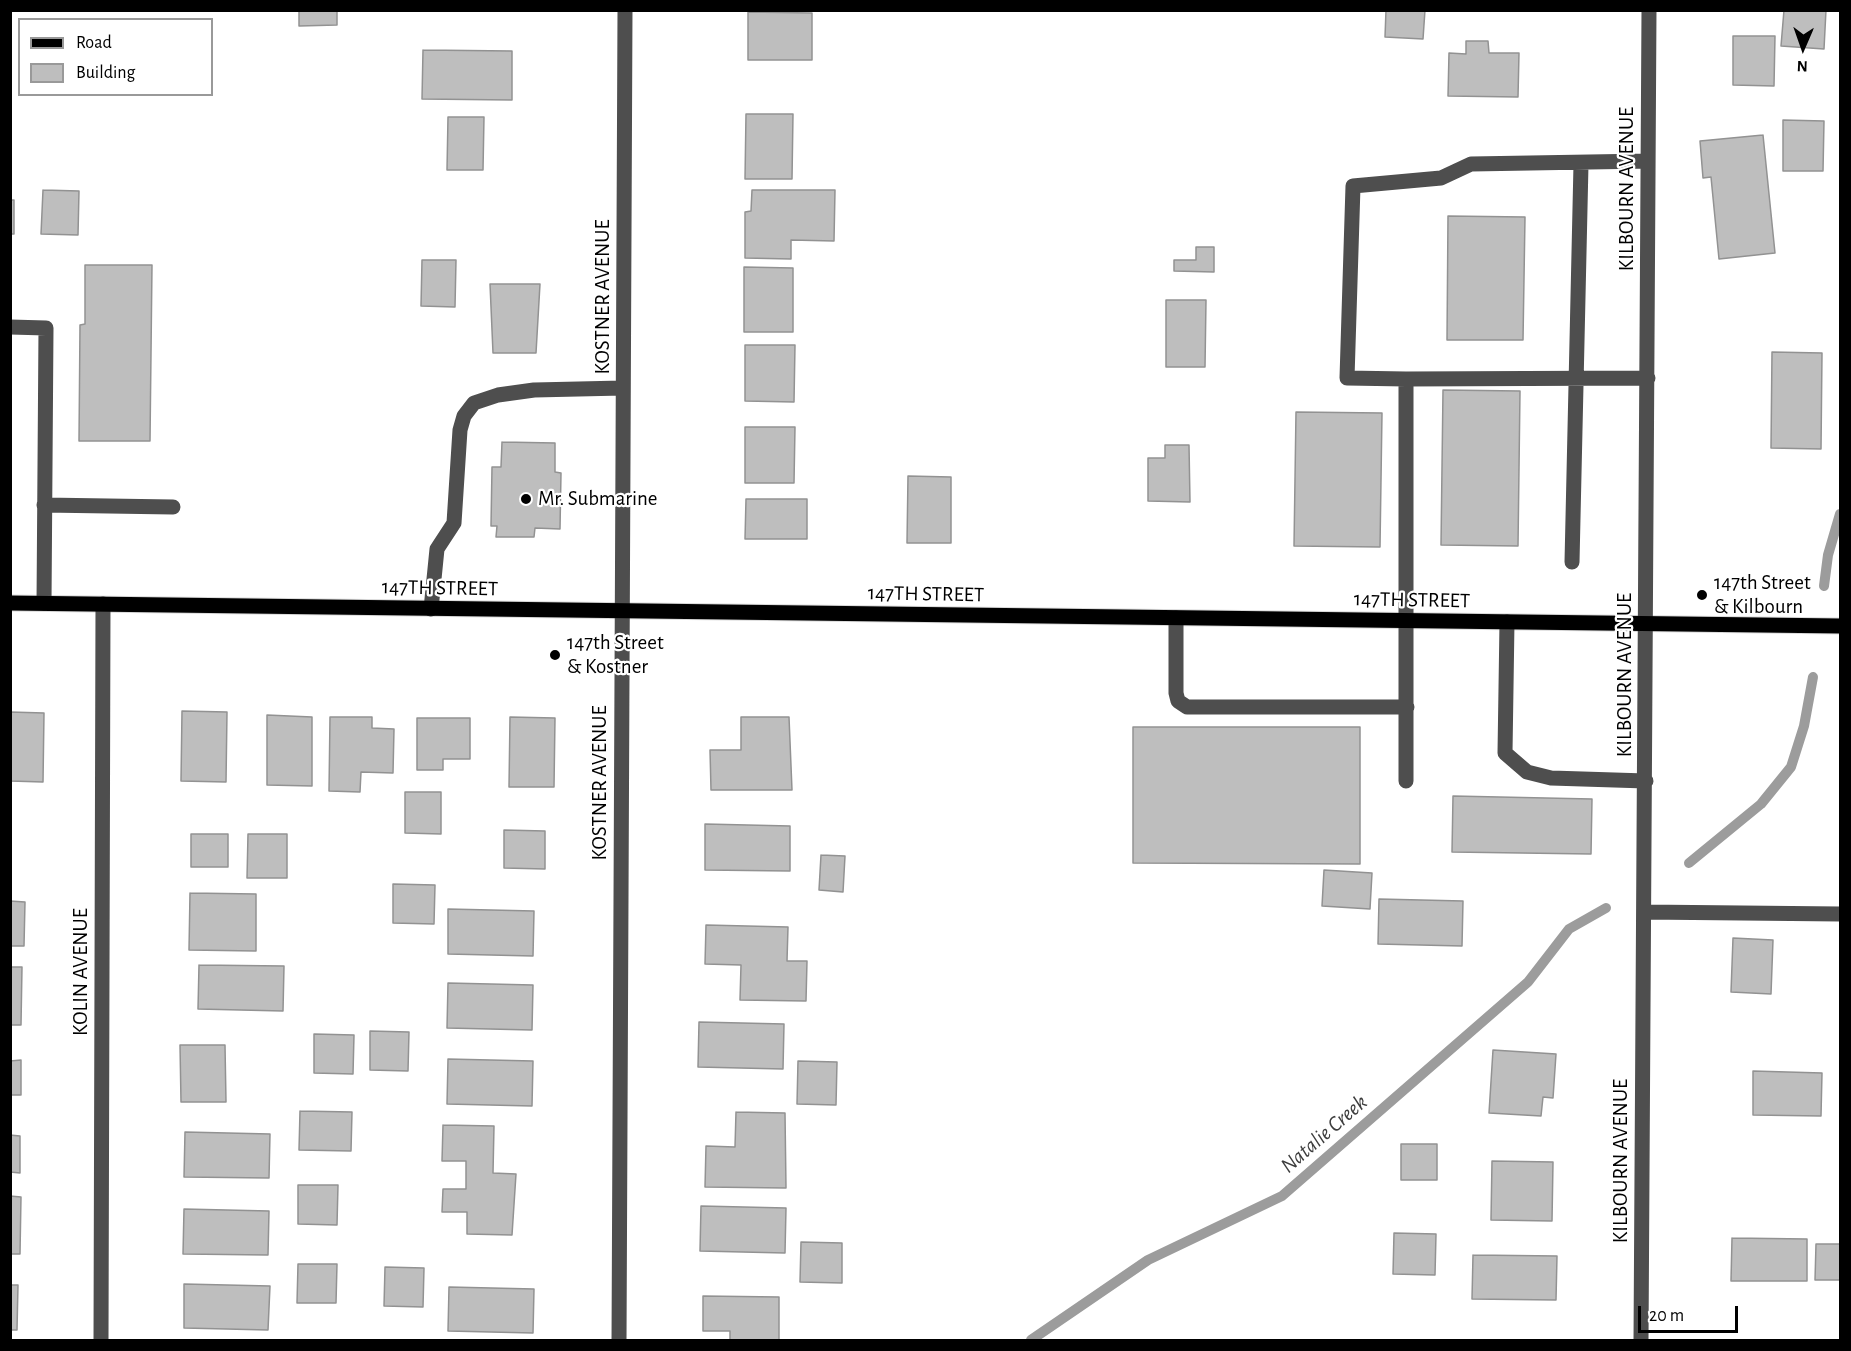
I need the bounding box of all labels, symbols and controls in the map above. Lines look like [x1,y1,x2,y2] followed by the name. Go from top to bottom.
[18,18,213,96] legend
[1773,18,1833,78] north arrow
[76,34,112,52] text: Road
[1797,58,1808,74] text: N
[76,64,135,82] text: Building
[1614,107,1640,271] street label: KILBOURN AVENUE
[590,219,616,375] street label: KOSTNER AVENUE
[538,486,658,512] place label: Mr. Submarine
[519,492,533,506] marker: Mr. Submarine
[1714,570,1811,620] place label: 147th Street & Kilbourn
[382,574,498,602] street label: 147TH STREET
[868,580,984,608] street label: 147TH STREET
[1354,586,1470,614] street label: 147TH STREET
[1695,588,1709,602] marker: 147th Street & Kilbourn
[1612,593,1638,757] street label: KILBOURN AVENUE
[567,630,664,680] place label: 147th Street & Kostner
[548,648,562,662] marker: 147th Street & Kostner
[587,705,613,861] street label: KOSTNER AVENUE
[68,908,94,1036] street label: KOLIN AVENUE
[1608,1079,1634,1243] street label: KILBOURN AVENUE
[1275,1089,1373,1179] water label: Natalie Creek
[1641,1294,1742,1332] scale bar
[1649,1307,1684,1325] text: 20 m

